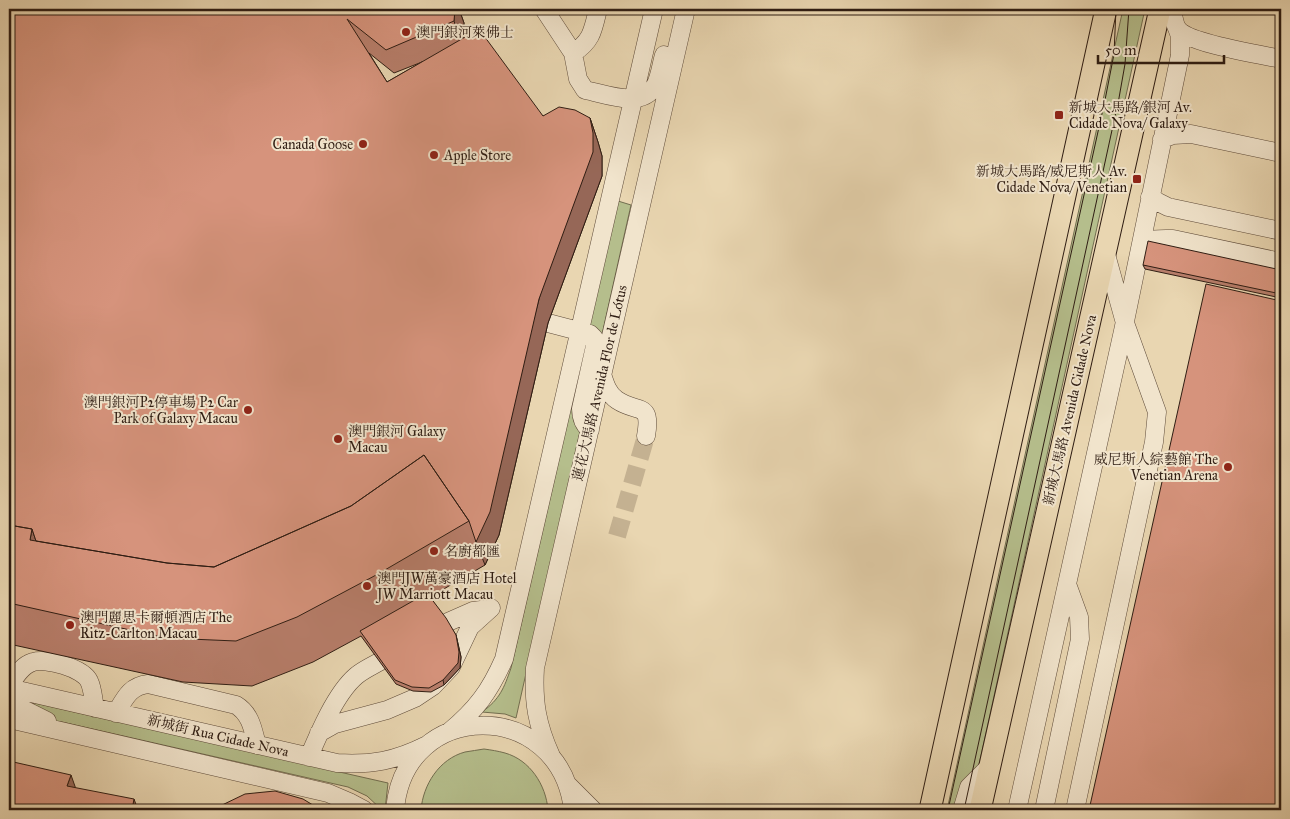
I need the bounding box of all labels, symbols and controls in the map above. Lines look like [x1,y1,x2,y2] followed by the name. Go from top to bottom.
[416,24,514,41] place label: 澳門銀河萊佛士
[400,26,412,38] marker: 澳門銀河萊佛士
[1098,32,1224,64] scale bar
[1105,41,1137,59] text: 50 m
[1069,99,1192,132] place label: 新城大馬路/銀河 Av. Cidade Nova/ Galaxy
[1053,109,1065,121] marker: 新城大馬路/銀河 Av. Cidade Nova/ Galaxy
[273,136,353,153] place label: Canada Goose
[357,138,369,150] marker: Canada Goose
[443,147,511,164] place label: Apple Store
[428,149,440,161] marker: Apple Store
[976,163,1127,196] place label: 新城大馬路/威尼斯人 Av. Cidade Nova/ Venetian
[1131,173,1143,185] marker: 新城大馬路/威尼斯人 Av. Cidade Nova/ Venetian
[569,283,631,483] street label: 蓮花大馬路 Avenida Flor de Lótus
[1040,313,1100,507] street label: 新城大馬路 Avenida Cidade Nova
[83,394,239,427] place label: 澳門銀河P2停車場 P2 Car Park of Galaxy Macau
[242,404,254,416] marker: 澳門銀河P2停車場 P2 Car Park of Galaxy Macau
[348,423,446,456] place label: 澳門銀河 Galaxy Macau
[332,433,344,445] marker: 澳門銀河 Galaxy Macau
[1094,451,1218,484] place label: 威尼斯人綜藝館 The Venetian Arena
[1222,461,1234,473] marker: 威尼斯人綜藝館 The Venetian Arena
[444,543,500,560] place label: 名廚都匯
[428,545,440,557] marker: 名廚都匯
[375,570,517,604] place label: 澳門JW萬豪酒店 Hotel JW Marriott Macau
[361,580,373,592] marker: 澳門JW萬豪酒店 Hotel JW Marriott Macau
[80,609,232,642] place label: 澳門麗思卡爾頓酒店 The Ritz-Carlton Macau
[64,619,76,631] marker: 澳門麗思卡爾頓酒店 The Ritz-Carlton Macau
[146,711,290,761] street label: 新城街 Rua Cidade Nova

